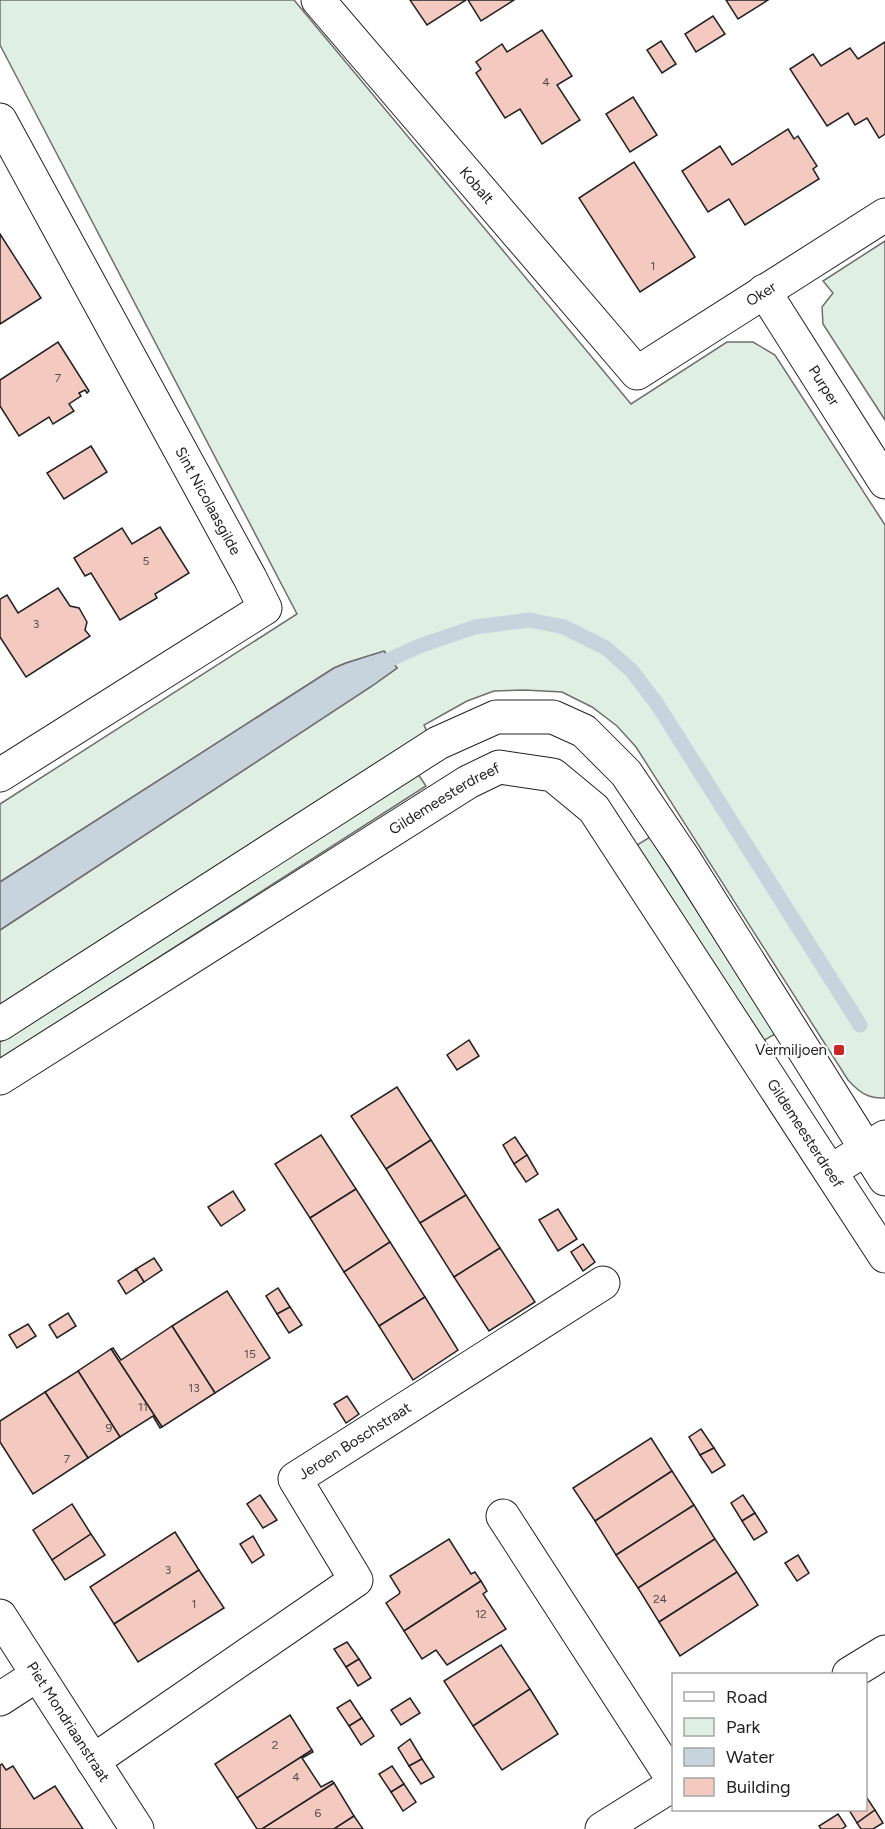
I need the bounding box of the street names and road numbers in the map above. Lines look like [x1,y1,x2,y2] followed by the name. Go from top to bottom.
[456,163,498,208] street label: Kobalt
[743,278,779,310] street label: Oker
[804,362,843,409] street label: Purper
[171,444,245,558] street label: Sint Nicolaasgilde
[386,759,503,839] street label: Gildemeesterdreef
[763,1076,847,1191] street label: Gildemeesterdreef
[295,1398,415,1484] street label: Jeroen Boschstraat
[23,1659,114,1786] street label: Piet Mondriaanstraat

